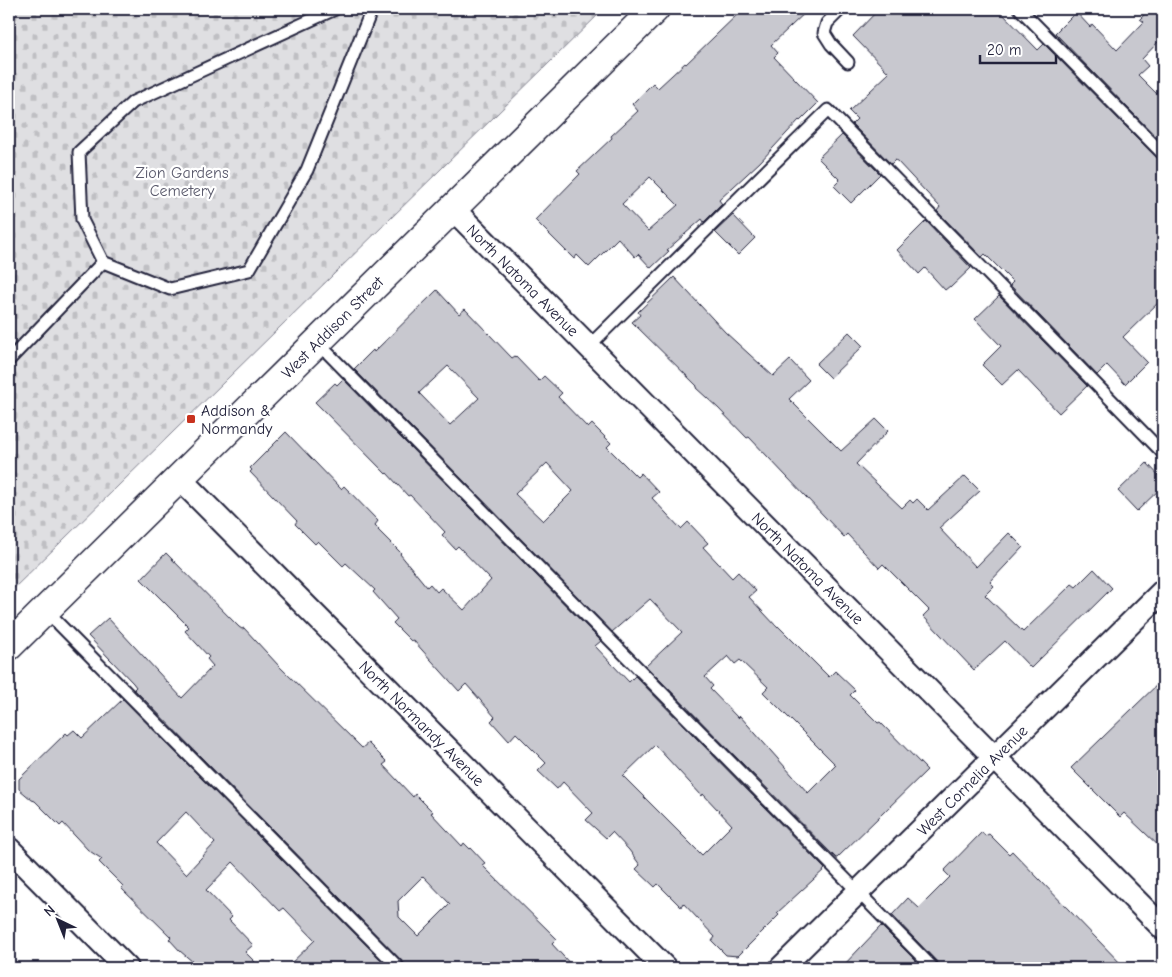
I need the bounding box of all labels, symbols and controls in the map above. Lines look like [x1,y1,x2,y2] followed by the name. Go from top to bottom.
[980,32,1056,64] scale bar
[987,41,1021,59] text: 20 m
[135,164,229,200] park label: Zion Gardens Cemetery
[463,221,582,340] street label: North Natoma Avenue
[278,273,388,382] street label: West Addison Street
[201,402,273,438] place label: Addison & Normandy
[185,413,197,425] marker: Addison & Normandy
[748,509,867,628] street label: North Natoma Avenue
[355,658,487,790] street label: North Normandy Avenue
[914,722,1032,840] street label: West Cornelia Avenue
[32,894,82,944] north arrow
[40,902,59,920] text: N

